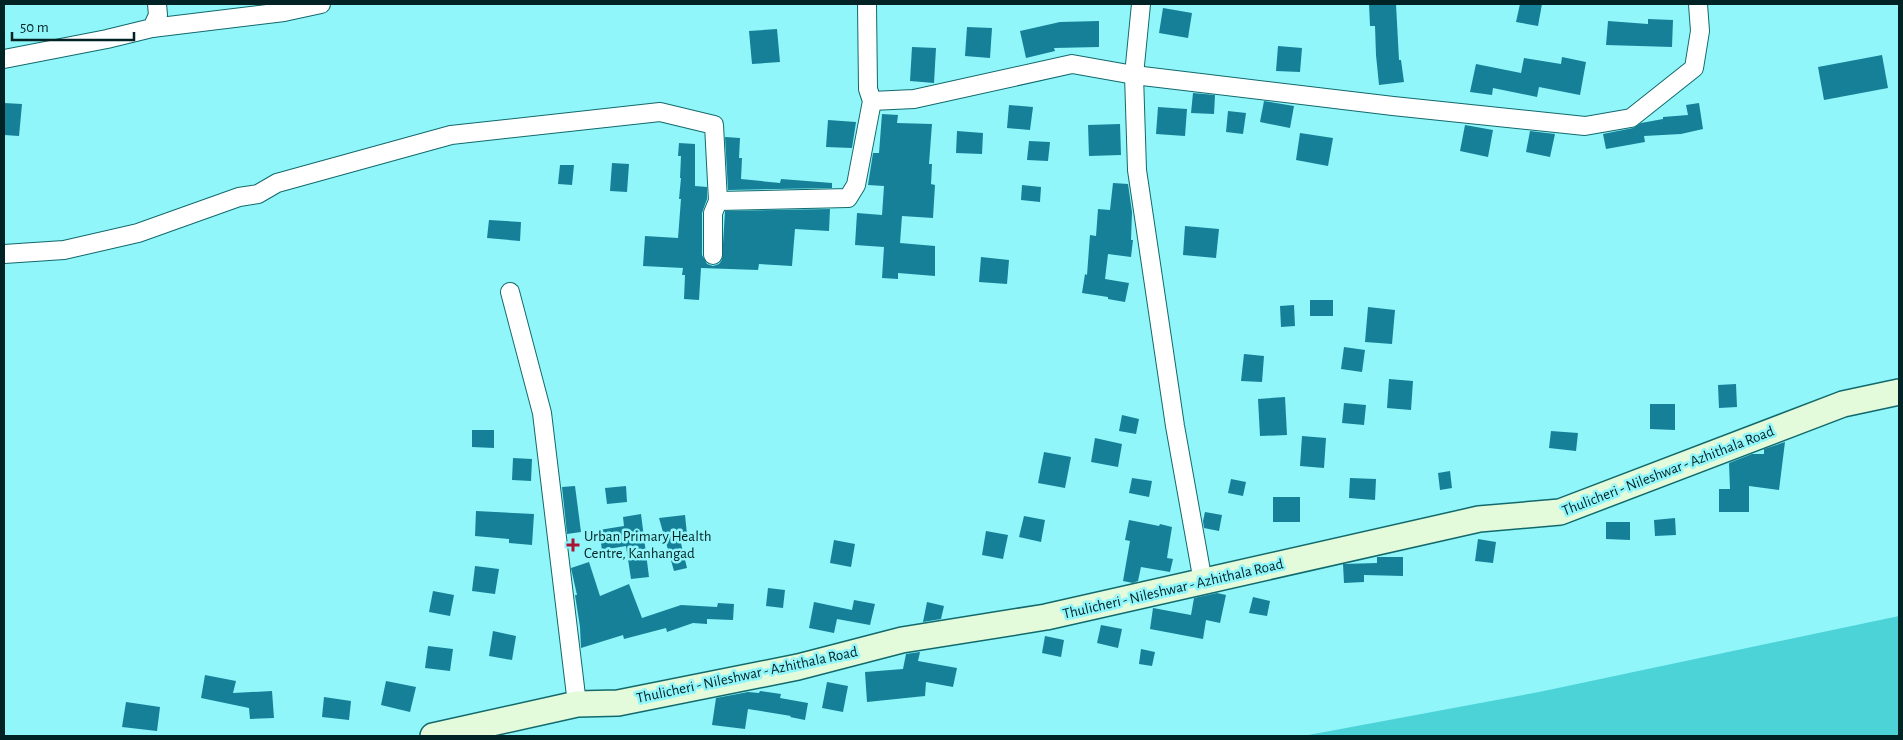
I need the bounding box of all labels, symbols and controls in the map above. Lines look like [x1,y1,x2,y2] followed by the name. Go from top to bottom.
[12,10,135,42] scale bar
[20,20,49,35] text: 50 m
[1560,423,1776,518] street label: Thulicheri - Nileshwar - Azhithala Road
[584,529,712,561] place label: Urban Primary Health Centre, Kanhangad
[566,538,580,552] marker: Urban Primary Health Centre, Kanhangad
[1061,556,1285,622] street label: Thulicheri - Nileshwar - Azhithala Road
[635,644,859,706] street label: Thulicheri - Nileshwar - Azhithala Road

